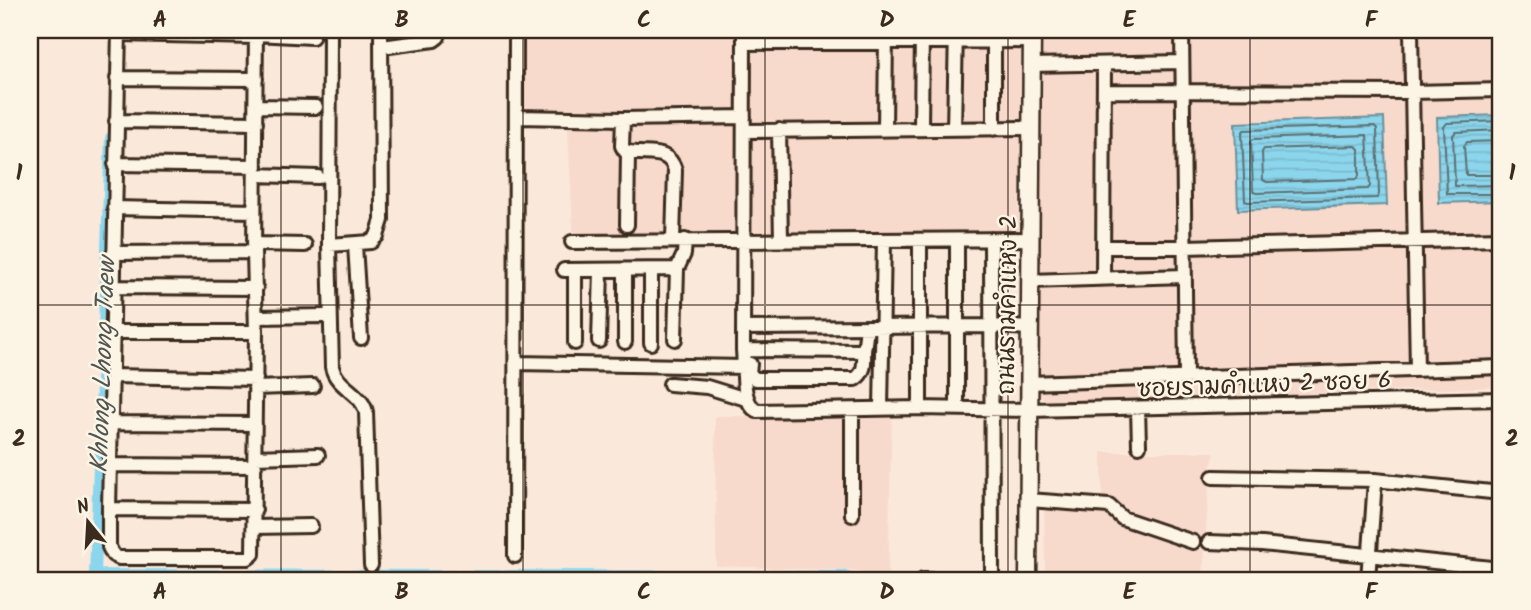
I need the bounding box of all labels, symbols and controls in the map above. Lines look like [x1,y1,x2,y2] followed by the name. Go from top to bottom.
[153,3,167,39] text: A
[395,3,409,39] text: B
[637,3,651,39] text: C
[879,3,895,39] text: D
[1123,3,1137,39] text: E
[1365,3,1379,39] text: F
[16,156,23,192] text: 1
[1509,156,1516,192] text: 1
[987,215,1030,395] street label: ถนนรามคำแหง 2
[79,253,129,474] water label: Khlong Lhong Taew
[1136,362,1392,409] street label: ซอยรามคำแหง 2 ซอย 6
[12,422,26,458] text: 2
[1505,422,1519,458] text: 2
[52,488,122,558] north arrow
[73,492,94,524] text: N
[153,575,167,610] text: A
[395,575,409,610] text: B
[637,575,651,610] text: C
[879,575,895,610] text: D
[1123,575,1137,610] text: E
[1365,575,1379,610] text: F

